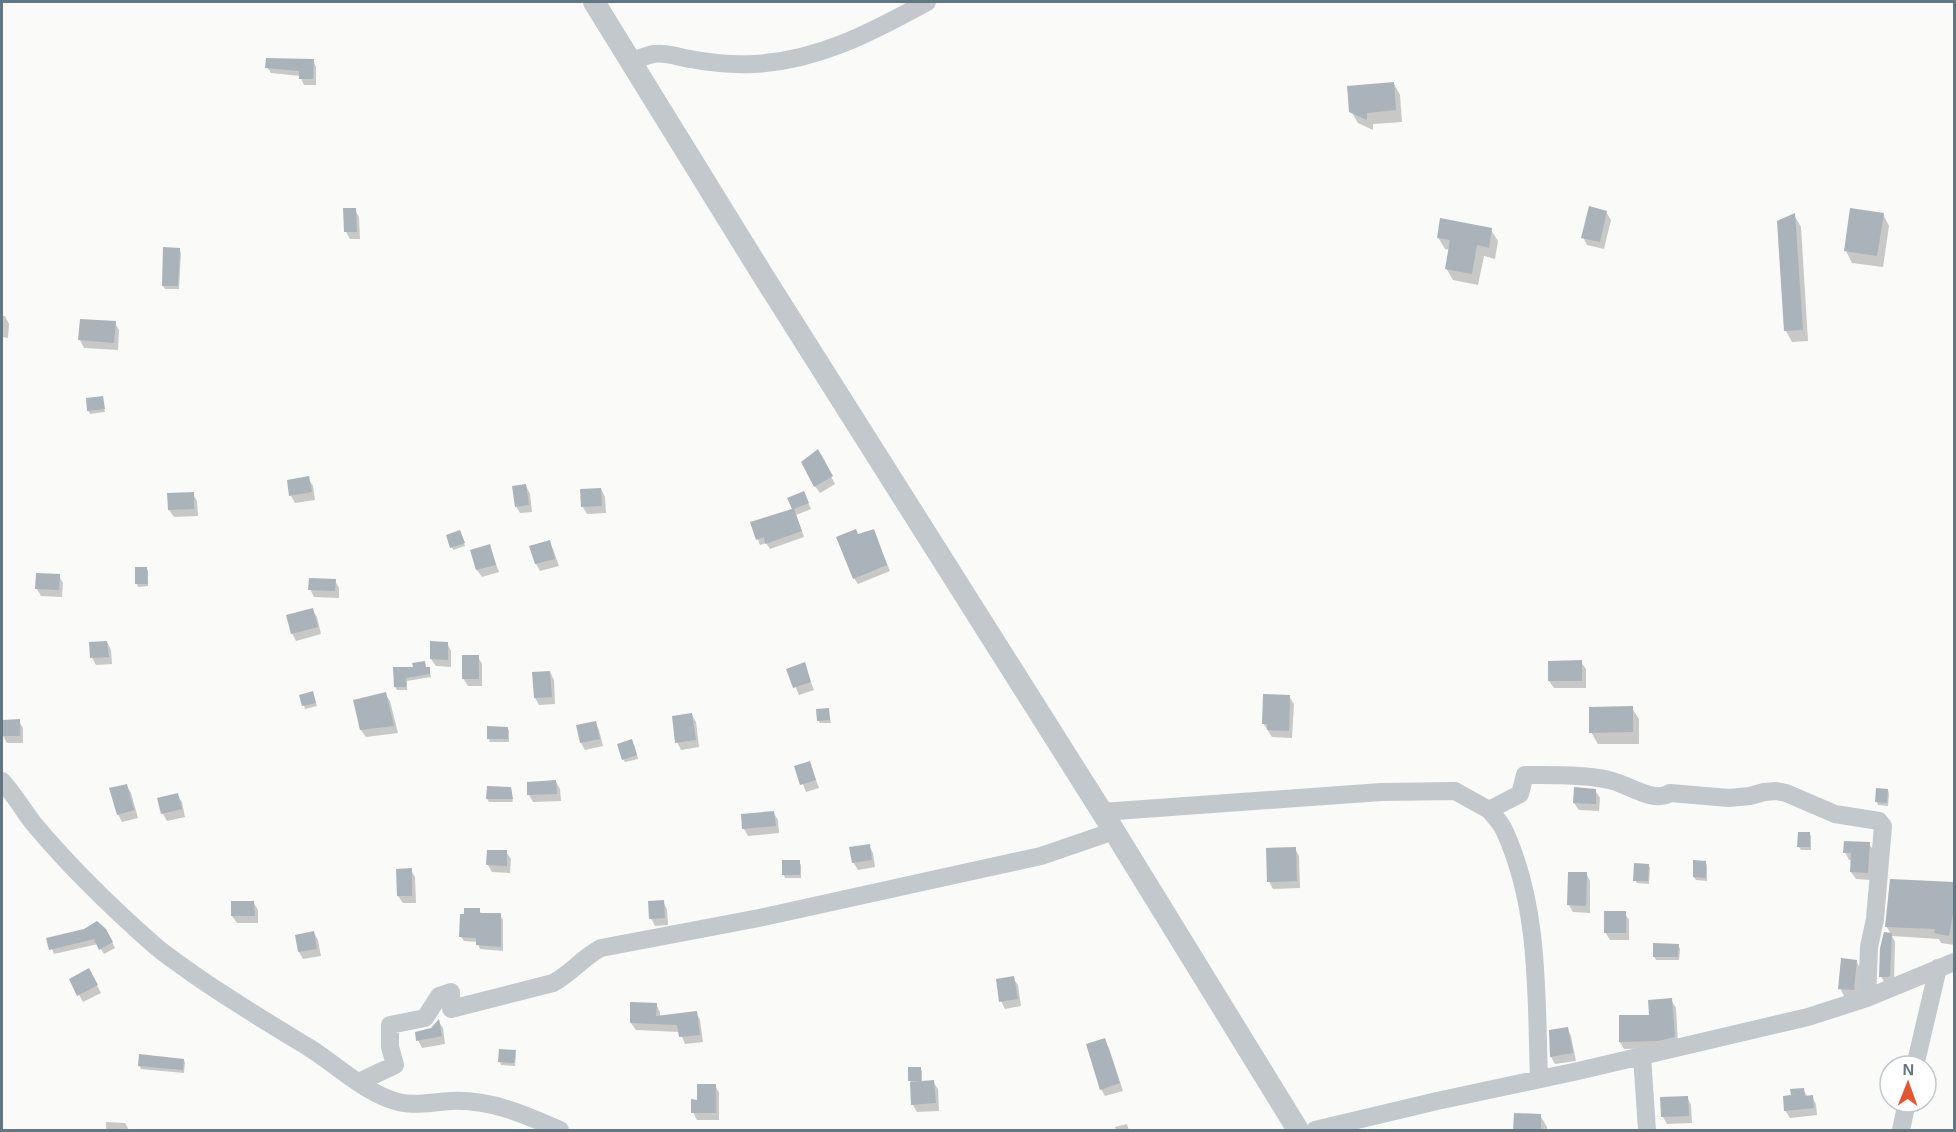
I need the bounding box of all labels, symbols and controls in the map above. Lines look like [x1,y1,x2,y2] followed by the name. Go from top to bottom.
[1878,1054,1938,1114] north arrow
[1902,1061,1914,1078] text: N

